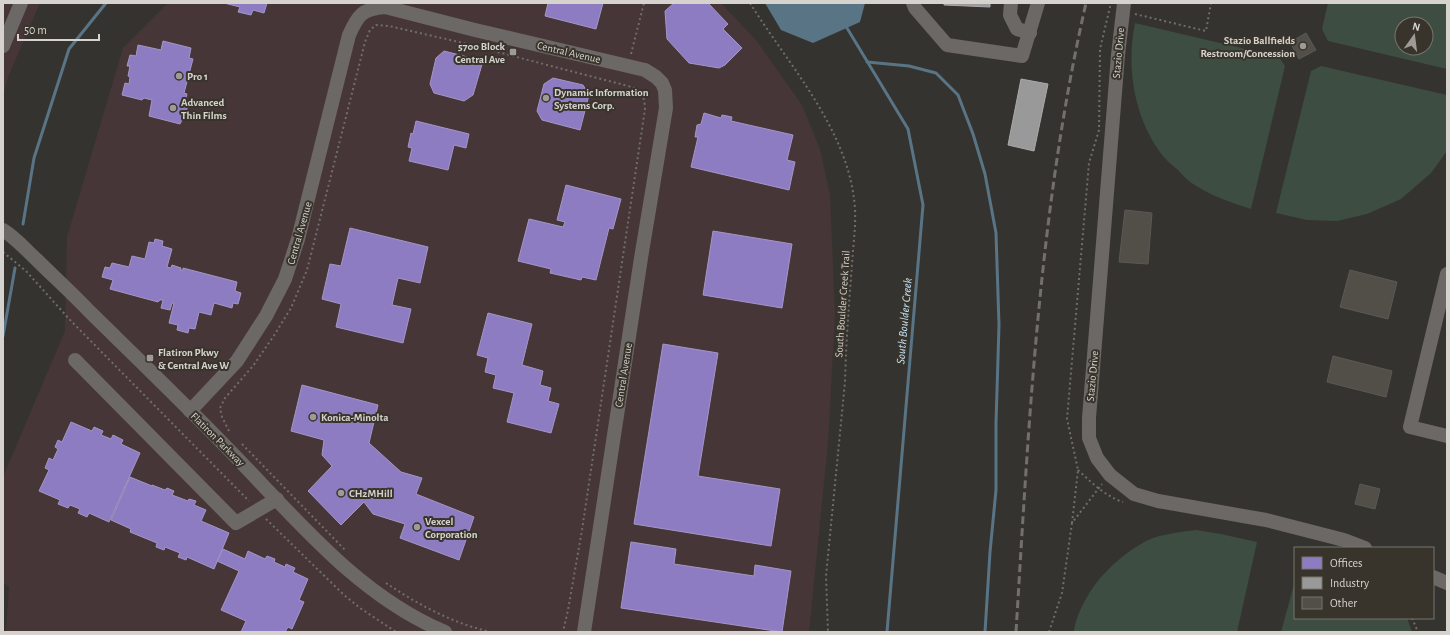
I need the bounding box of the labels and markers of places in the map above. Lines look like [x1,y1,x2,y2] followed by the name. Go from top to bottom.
[1200,35,1295,59] place label: Stazio Ballfields Restroom/Concession
[455,41,506,65] place label: 5700 Block Central Ave
[1298,41,1308,51] marker: Stazio Ballfields Restroom/Concession
[508,47,518,57] marker: 5700 Block Central Ave
[174,71,184,81] marker: Pro 1
[187,71,208,82] place label: Pro 1
[554,87,649,111] place label: Dynamic Information Systems Corp.
[541,93,551,103] marker: Dynamic Information Systems Corp.
[181,97,227,121] place label: Advanced Thin Films
[168,103,178,113] marker: Advanced Thin Films
[158,347,229,371] place label: Flatiron Pkwy & Central Ave W
[145,353,155,363] marker: Flatiron Pkwy & Central Ave W
[308,412,318,422] marker: Konica-Minolta
[321,412,389,423] place label: Konica-Minolta
[336,488,346,498] marker: CH2MHill
[349,488,393,499] place label: CH2MHill
[425,516,478,540] place label: Vexcel Corporation
[412,522,422,532] marker: Vexcel Corporation

